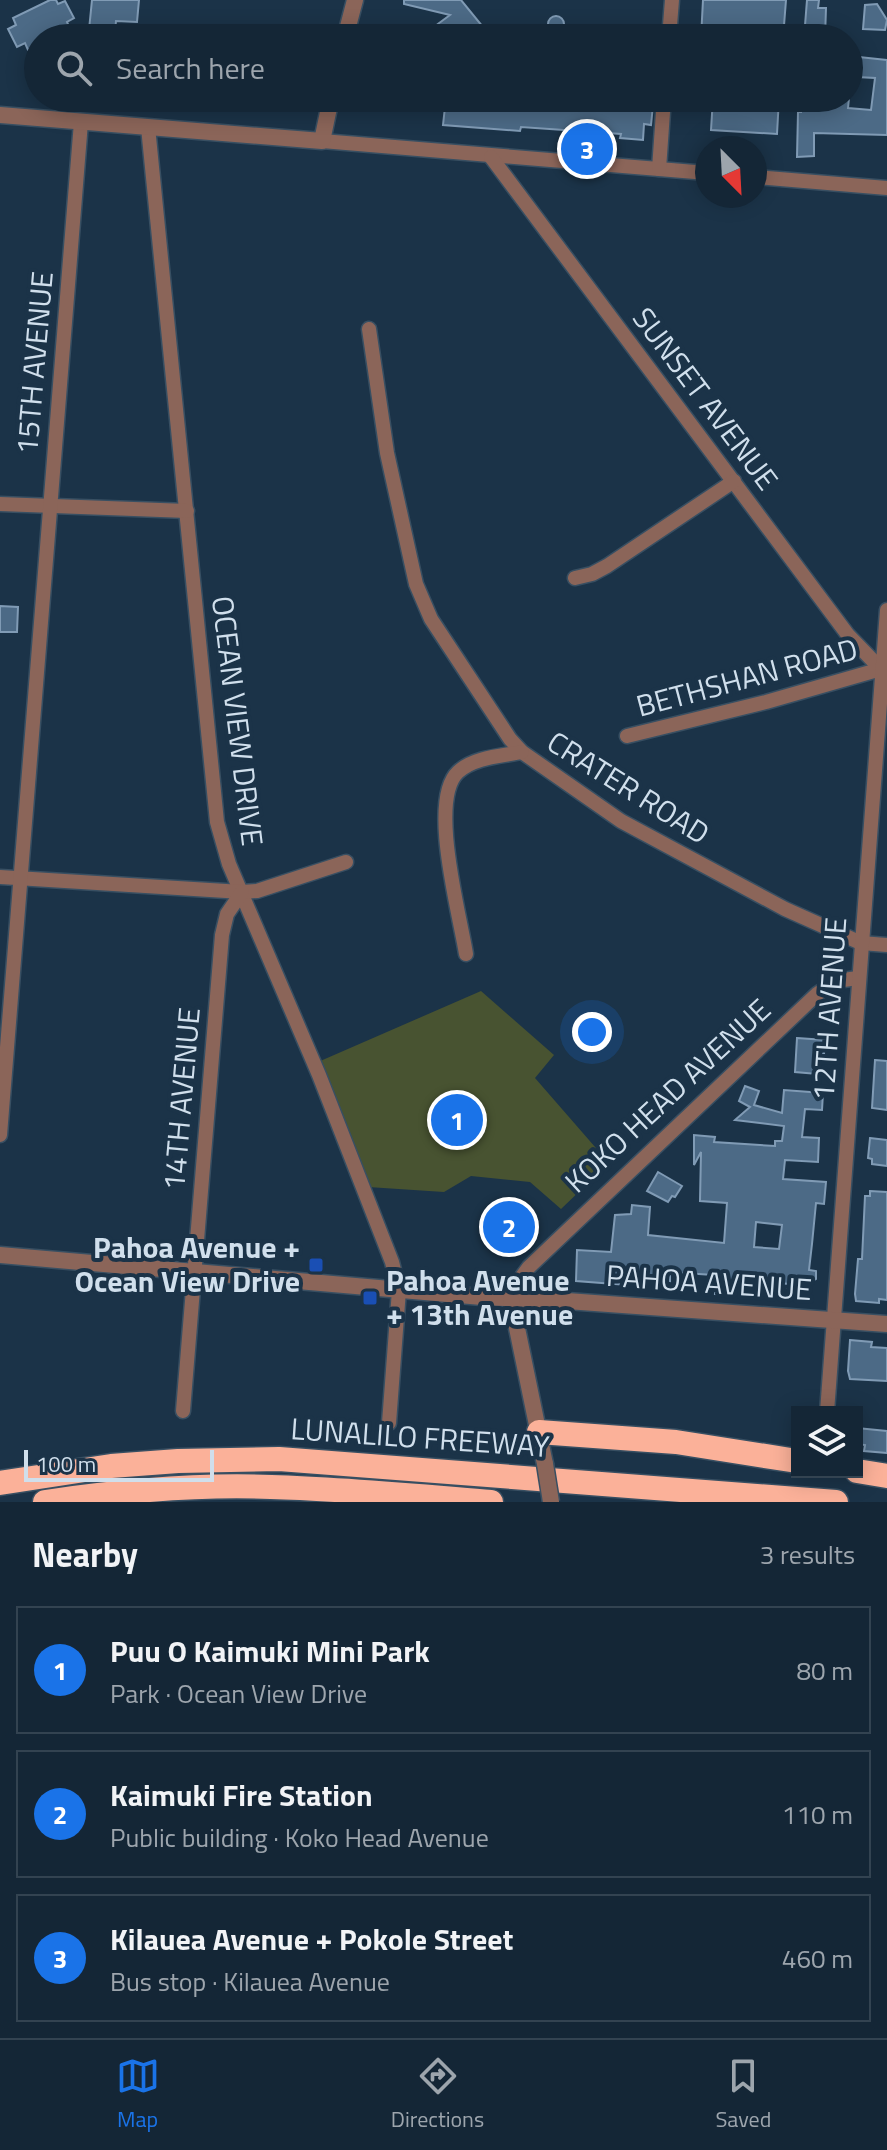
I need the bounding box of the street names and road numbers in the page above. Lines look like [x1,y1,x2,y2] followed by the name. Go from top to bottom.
[3,269,65,456] street label: 15TH AVENUE
[622,297,790,499] street label: SUNSET AVENUE
[200,593,276,848] street label: OCEAN VIEW DRIVE
[631,625,863,729] street label: BETHSHAN ROAD
[538,719,719,855] street label: CRATER ROAD
[800,916,858,1102] street label: 12TH AVENUE
[554,987,781,1203] street label: KOKO HEAD AVENUE
[150,1005,212,1192] street label: 14TH AVENUE
[605,1252,814,1312] street label: PAHOA AVENUE
[289,1405,551,1469] street label: LUNALILO FREEWAY

